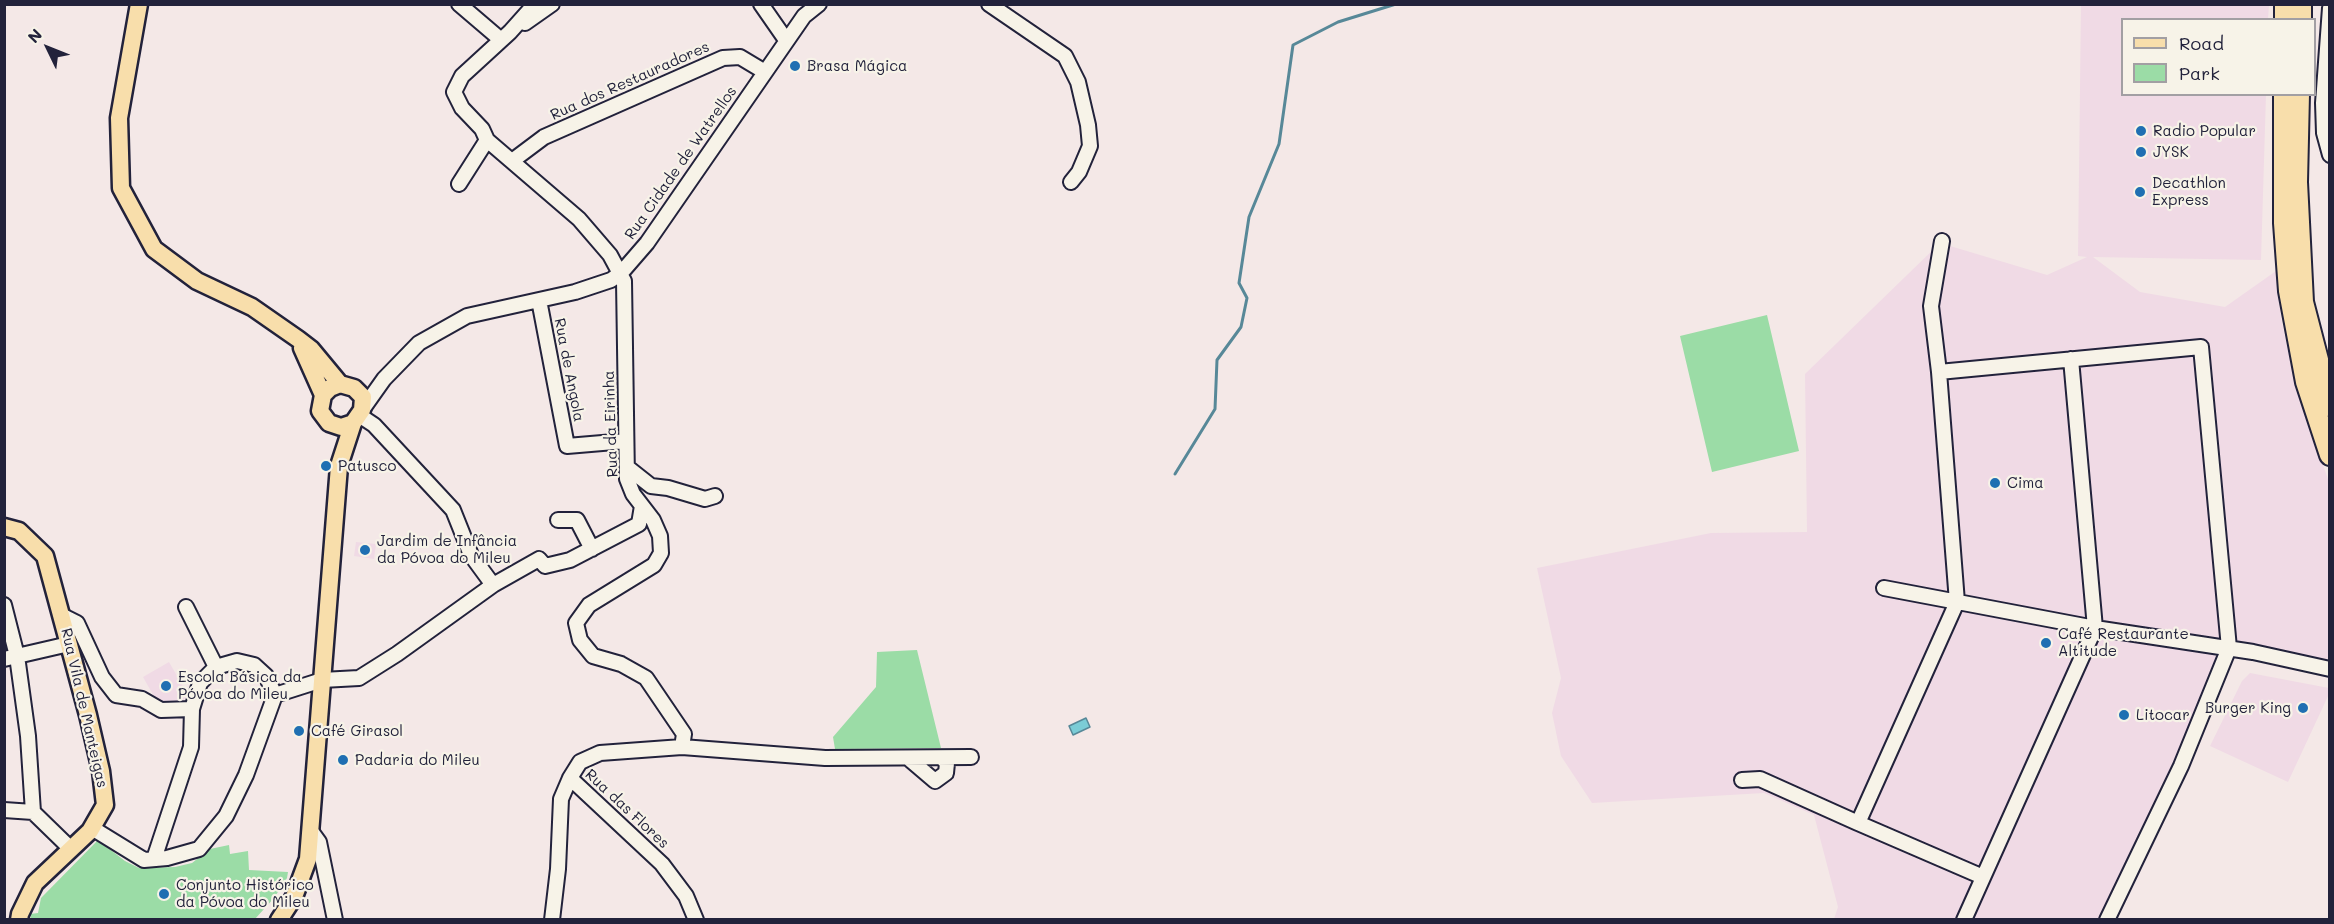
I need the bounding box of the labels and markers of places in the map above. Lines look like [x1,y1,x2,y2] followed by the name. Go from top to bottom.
[807,57,907,75] place label: Brasa Mágica
[788,59,802,73] marker: Brasa Mágica
[2153,122,2256,140] place label: Radio Popular
[2134,124,2148,138] marker: Radio Popular
[2153,143,2189,161] place label: JYSK
[2134,145,2148,159] marker: JYSK
[2152,174,2226,209] place label: Decathlon Express
[2133,185,2147,199] marker: Decathlon Express
[338,457,396,475] place label: Patusco
[319,459,333,473] marker: Patusco
[2007,474,2044,492] place label: Cima
[1988,476,2002,490] marker: Cima
[377,532,517,567] place label: Jardim de Infância da Póvoa do Mileu
[358,543,372,557] marker: Jardim de Infância da Póvoa do Mileu
[2058,625,2189,660] place label: Café Restaurante Altitude
[2039,636,2053,650] marker: Café Restaurante Altitude
[178,668,302,703] place label: Escola Básica da Póvoa do Mileu
[159,679,173,693] marker: Escola Básica da Póvoa do Mileu
[2205,699,2291,717] place label: Burger King
[2296,701,2310,715] marker: Burger King
[2136,706,2190,724] place label: Litocar
[2117,708,2131,722] marker: Litocar
[311,722,403,740] place label: Café Girasol
[292,724,306,738] marker: Café Girasol
[355,751,480,769] place label: Padaria do Mileu
[336,753,350,767] marker: Padaria do Mileu
[176,876,314,911] place label: Conjunto Histórico da Póvoa do Mileu
[157,887,171,901] marker: Conjunto Histórico da Póvoa do Mileu

